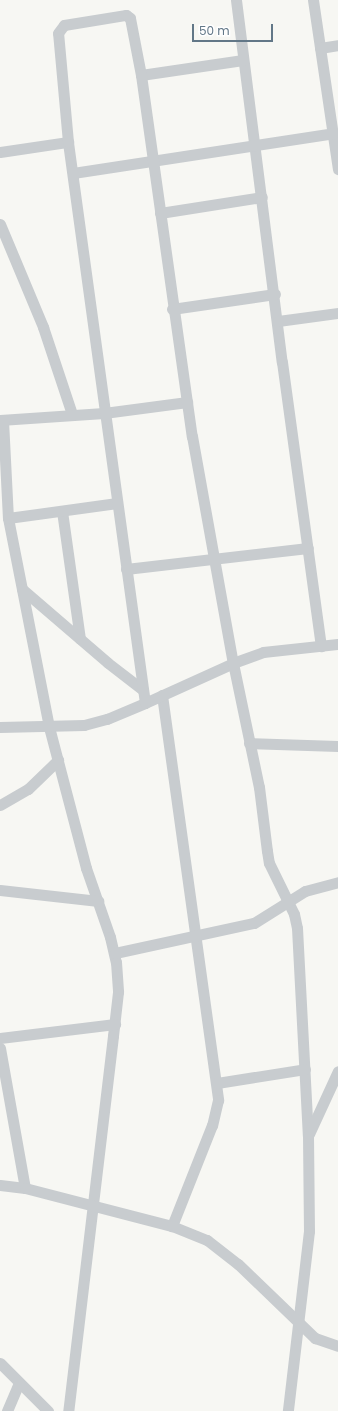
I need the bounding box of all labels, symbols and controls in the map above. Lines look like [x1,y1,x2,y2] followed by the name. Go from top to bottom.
[194,16,275,42] scale bar
[199,22,230,39] text: 50 m

